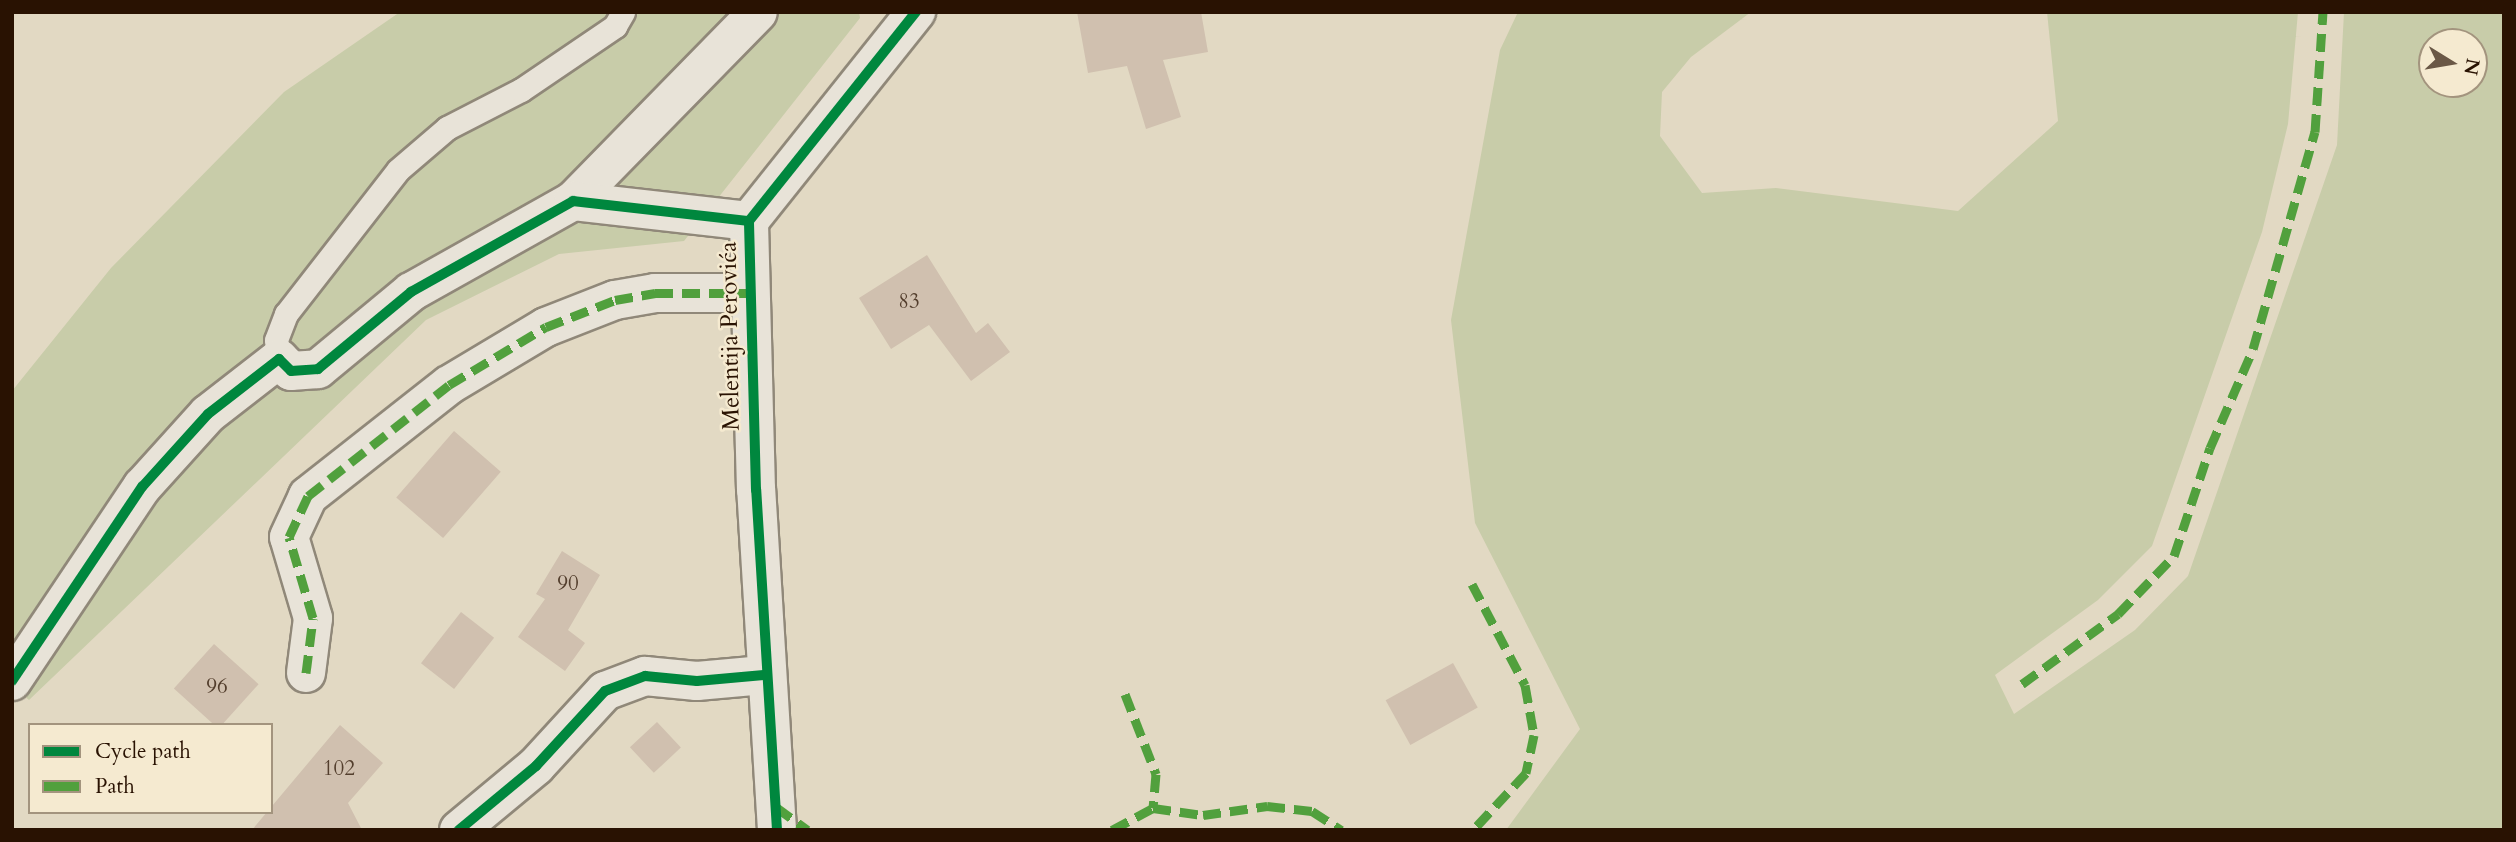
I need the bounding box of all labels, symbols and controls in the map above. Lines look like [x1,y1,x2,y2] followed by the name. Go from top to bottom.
[2418,28,2488,98] north arrow
[2457,56,2486,77] text: N
[714,241,746,431] street label: Melentija Perovića
[898,289,920,315] house number: 83
[557,571,579,597] house number: 90
[206,674,228,700] house number: 96
[28,723,273,814] legend
[95,737,191,766] text: Cycle path
[323,756,355,782] house number: 102
[95,772,135,801] text: Path

